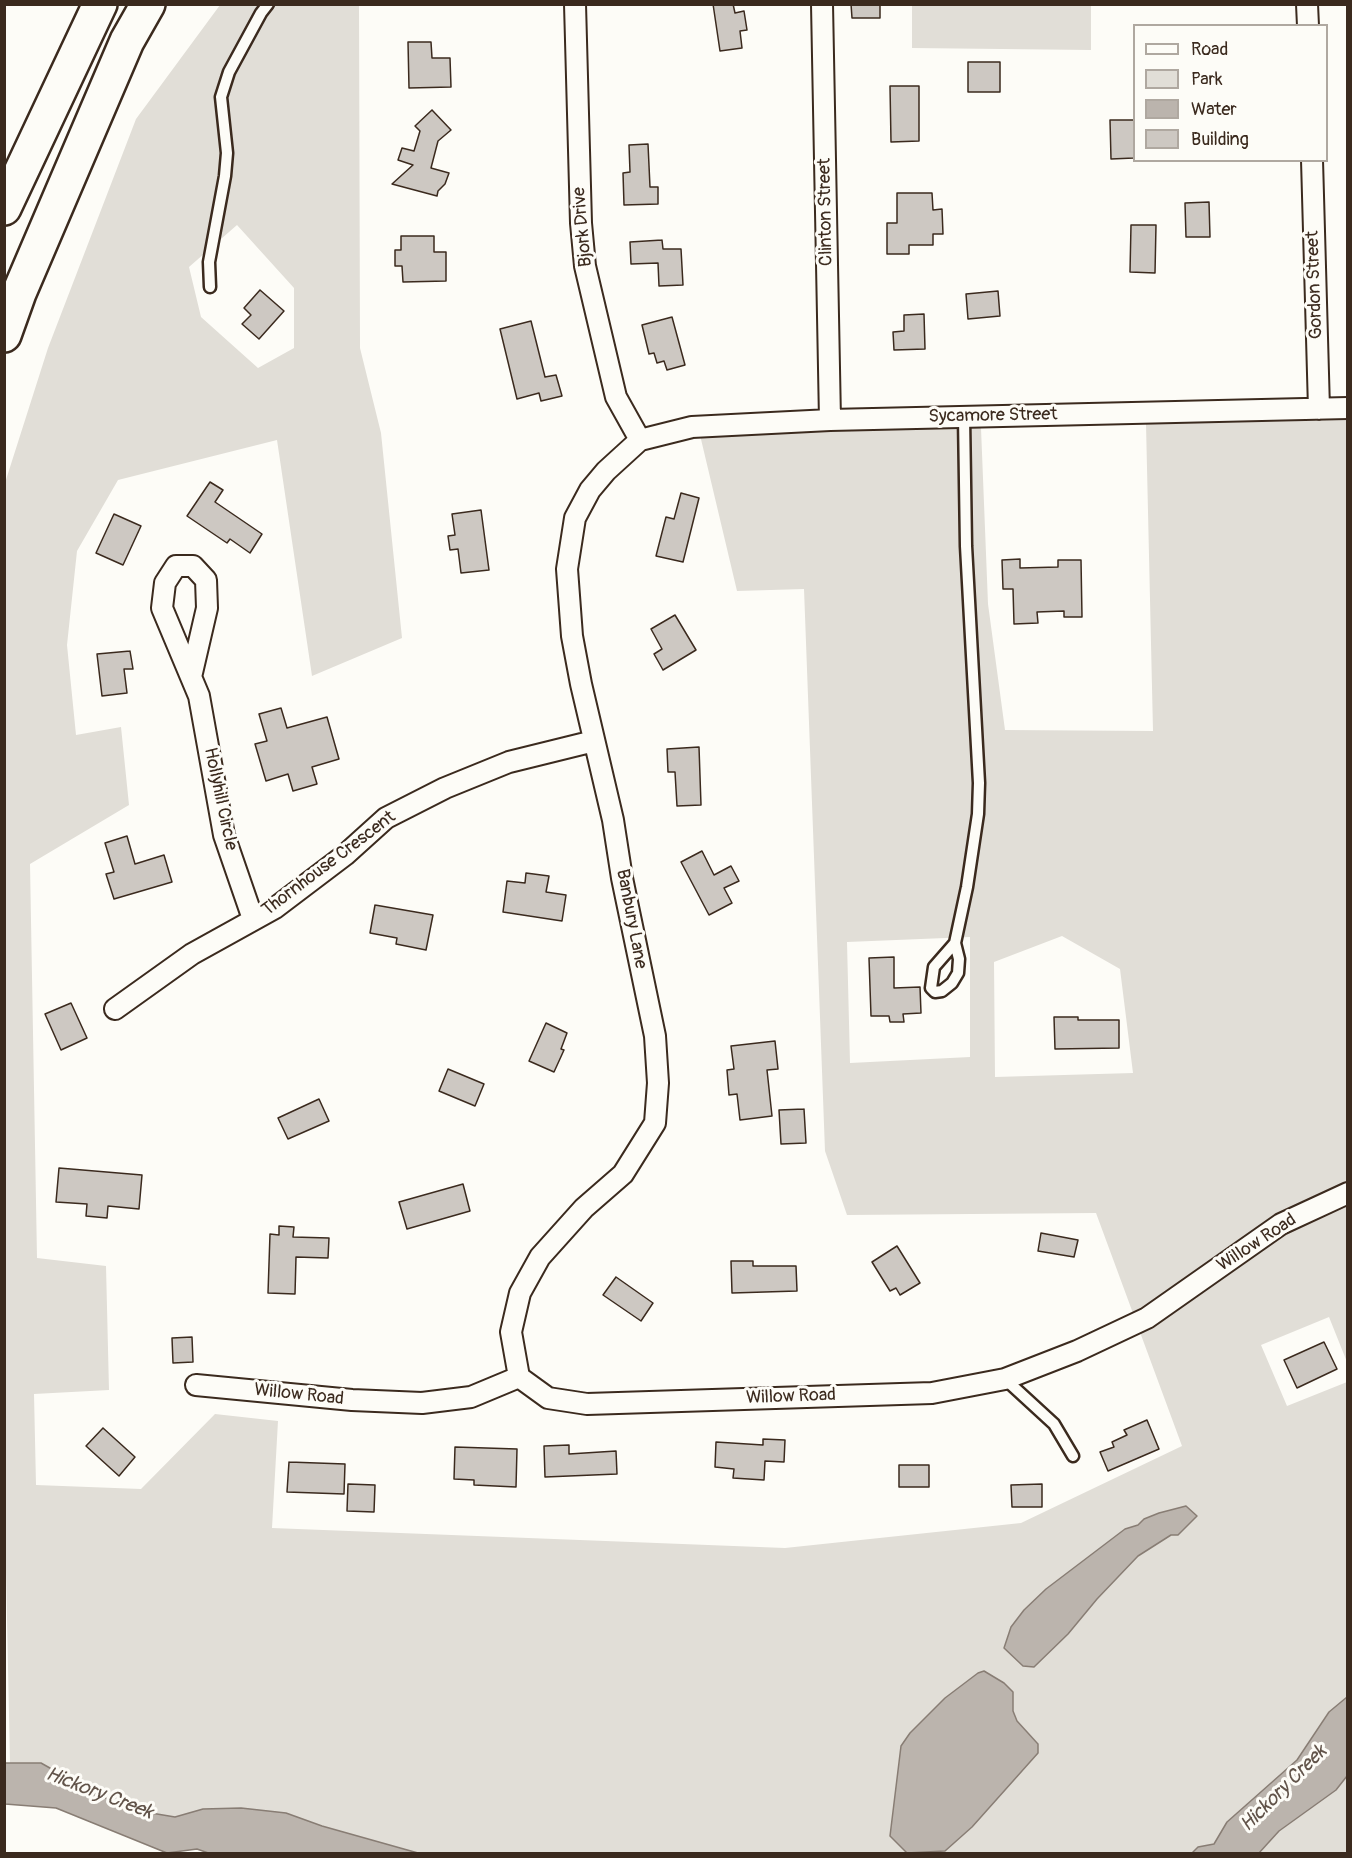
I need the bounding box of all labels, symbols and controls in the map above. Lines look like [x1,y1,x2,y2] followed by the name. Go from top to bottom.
[1133,24,1328,162] legend
[1191,38,1228,61] text: Road
[1191,68,1223,91] text: Park
[1191,98,1237,121] text: Water
[1191,128,1249,151] text: Building
[814,158,838,266] street label: Clinton Street
[569,186,597,268] street label: Bjork Drive
[1302,230,1328,340] street label: Gordon Street
[928,404,1058,428] street label: Sycamore Street
[199,746,241,852] street label: Hollyhill Circle
[258,807,400,921] street label: Thornhouse Crescent
[611,867,651,971] street label: Banbury Lane
[1213,1209,1301,1277] street label: Willow Road
[253,1380,345,1410] street label: Willow Road
[746,1385,836,1409] street label: Willow Road
[1236,1741,1332,1837] water label: Hickory Creek
[42,1763,156,1825] water label: Hickory Creek

